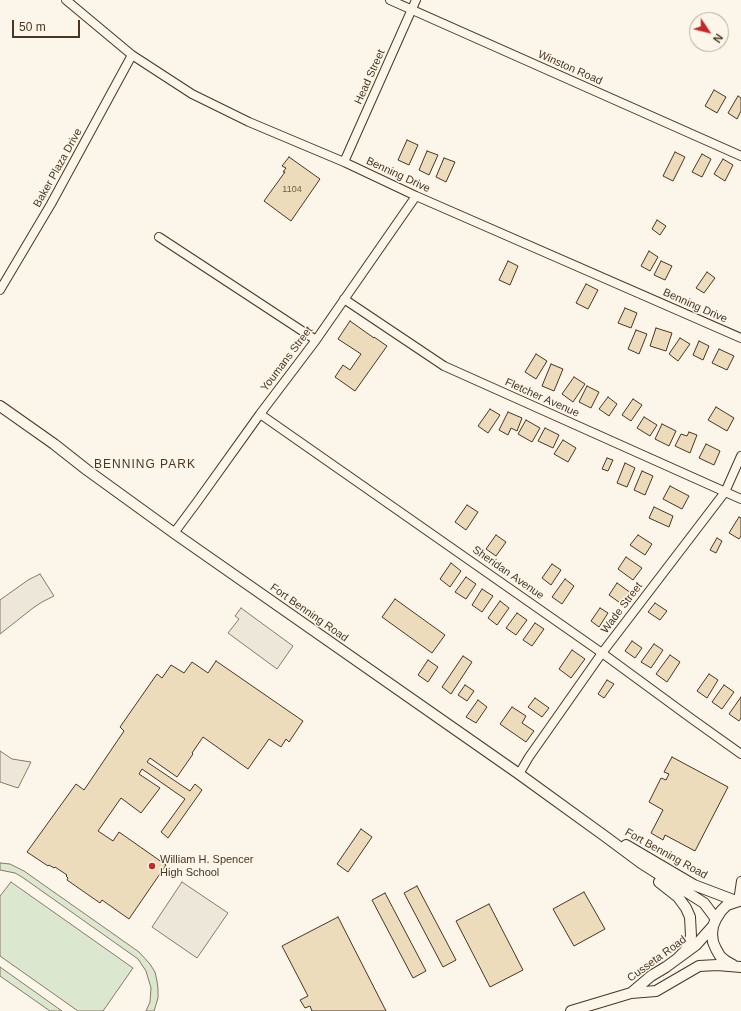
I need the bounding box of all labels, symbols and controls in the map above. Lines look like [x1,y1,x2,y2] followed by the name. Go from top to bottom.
[14,12,82,38] scale bar
[689,12,729,52] north arrow
[19,20,46,34] text: 50 m
[711,32,725,45] text: N
[352,48,388,106] street label: Head Street
[536,48,604,88] street label: Winston Road
[31,126,85,210] street label: Baker Plaza Drive
[364,154,432,196] street label: Benning Drive
[282,185,302,195] house number: 1104
[661,286,729,326] street label: Benning Drive
[258,324,316,394] street label: Youmans Street
[503,376,581,420] street label: Fletcher Avenue
[94,458,196,472] district label: BENNING PARK
[470,543,546,603] street label: Sheridan Avenue
[598,580,646,636] street label: Wade Street
[267,581,351,645] street label: Fort Benning Road
[622,826,710,882] street label: Fort Benning Road
[160,853,254,879] place label: William H. Spencer High School
[147,861,157,871] marker: William H. Spencer High School
[625,933,689,985] street label: Cusseta Road

